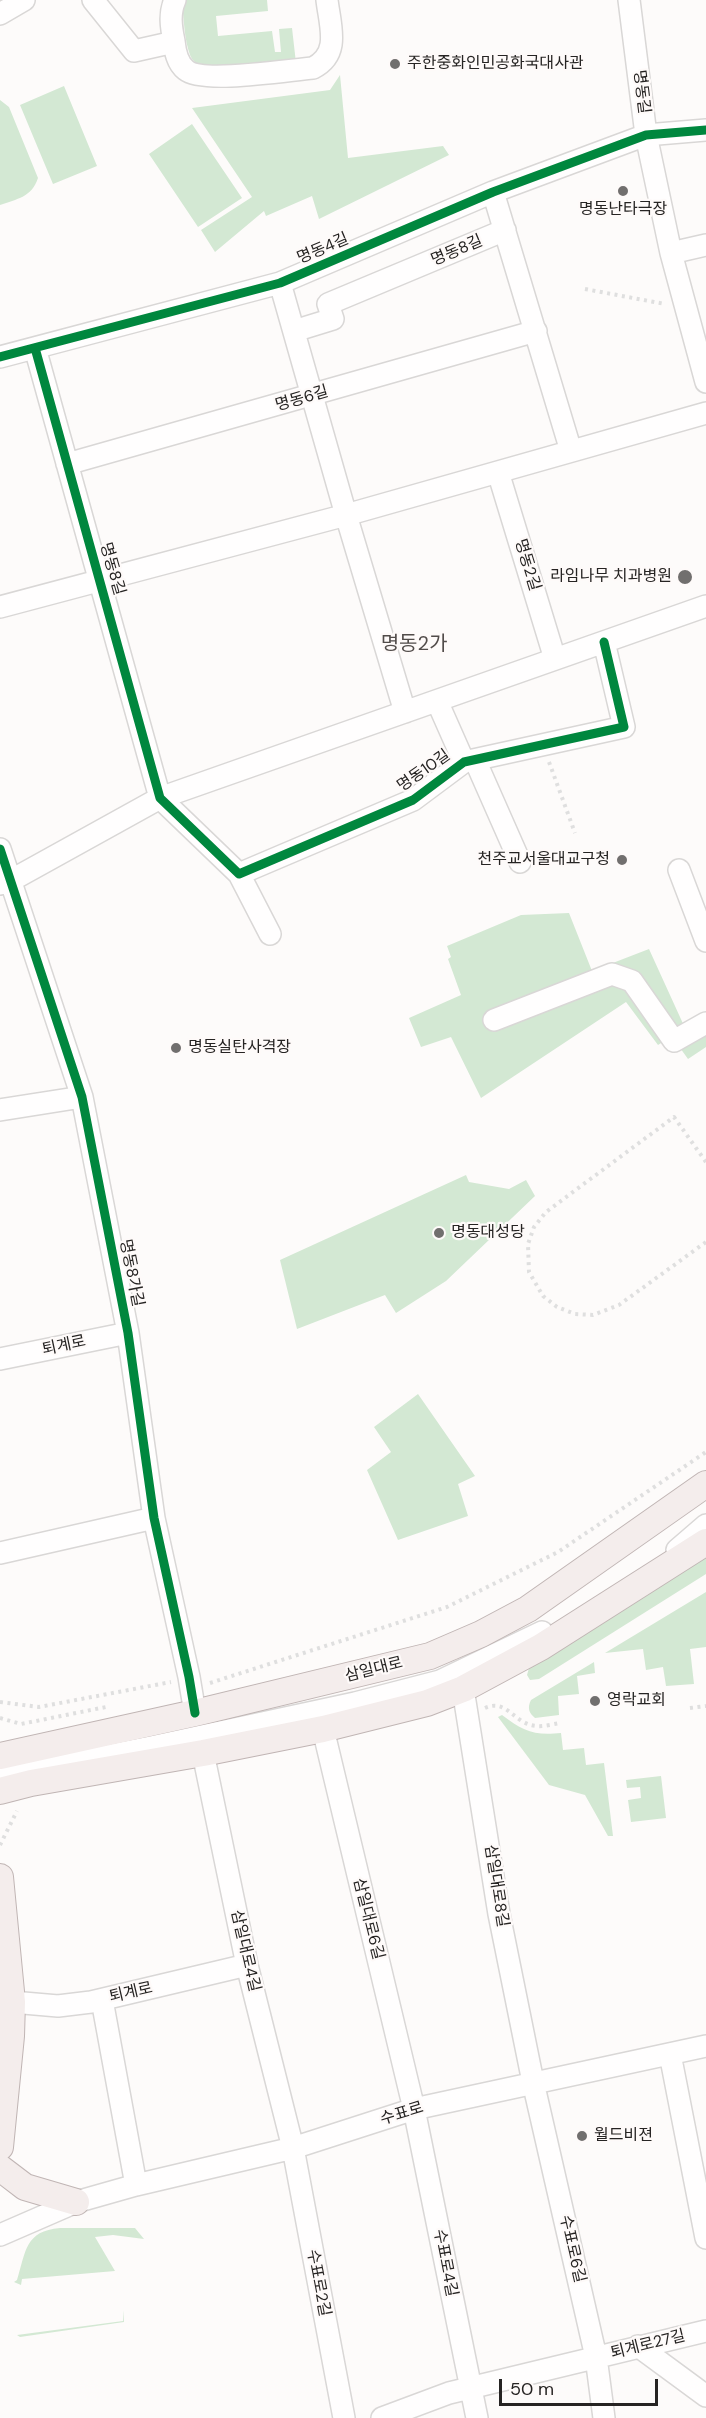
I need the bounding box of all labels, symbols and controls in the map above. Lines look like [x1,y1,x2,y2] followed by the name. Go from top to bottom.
[407,54,584,74] place label: 주한중화인민공화국대사관
[388,57,402,71] marker: 주한중화인민공화국대사관
[629,69,653,115] street label: 명동길
[616,184,630,198] marker: 명동난타극장
[579,200,667,220] place label: 명동난타극장
[294,230,352,268] street label: 명동4길
[428,232,486,270] street label: 명동8길
[273,382,331,416] street label: 명동6길
[510,537,544,593] street label: 명동2길
[95,540,129,598] street label: 명동8길
[550,567,672,587] place label: 라임나무 치과병원
[676,568,694,586] marker: 라임나무 치과병원
[381,633,447,657] district label: 명동2가
[394,746,454,796] street label: 명동10길
[478,850,610,870] place label: 천주교서울대교구청
[615,853,629,867] marker: 천주교서울대교구청
[188,1038,291,1058] place label: 명동실탄사격장
[169,1041,183,1055] marker: 명동실탄사격장
[451,1223,525,1243] place label: 명동대성당
[432,1226,446,1240] marker: 명동대성당
[115,1237,147,1309] street label: 명동8가길
[40,1332,88,1360] street label: 퇴계로
[343,1654,405,1686] street label: 삼일대로
[607,1691,666,1711] place label: 영락교회
[588,1694,602,1708] marker: 영락교회
[480,1843,512,1929] street label: 삼일대로8길
[349,1876,387,1962] street label: 삼일대로6길
[226,1908,264,1994] street label: 삼일대로4길
[107,1979,155,2007] street label: 퇴계로
[378,2098,426,2130] street label: 수표로
[594,2126,653,2146] place label: 월드비젼
[575,2129,589,2143] marker: 월드비젼
[555,2213,589,2285] street label: 수표로6길
[429,2228,461,2298] street label: 수표로4길
[302,2248,334,2318] street label: 수표로2길
[609,2326,687,2364] street label: 퇴계로27길
[502,2367,661,2405] scale bar
[510,2377,554,2401] text: 50 m

